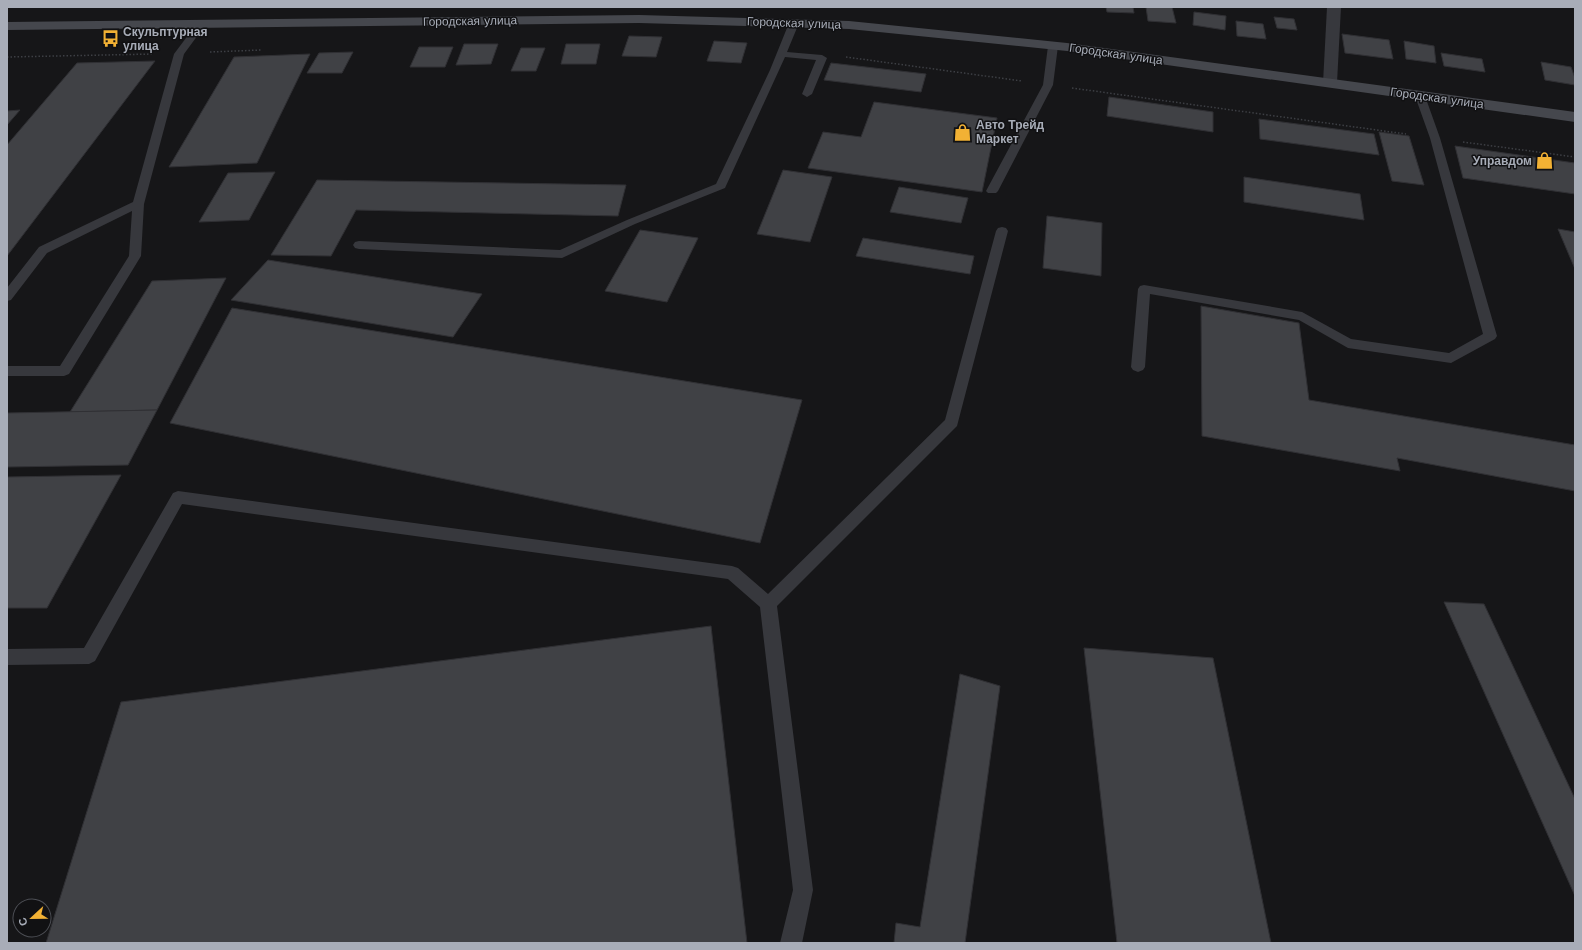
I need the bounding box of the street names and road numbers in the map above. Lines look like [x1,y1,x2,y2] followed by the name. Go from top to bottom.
[423,13,518,29] street label: Городская улица
[747,14,842,32] street label: Городская улица
[1068,41,1164,68] street label: Городская улица
[1389,85,1485,112] street label: Городская улица

